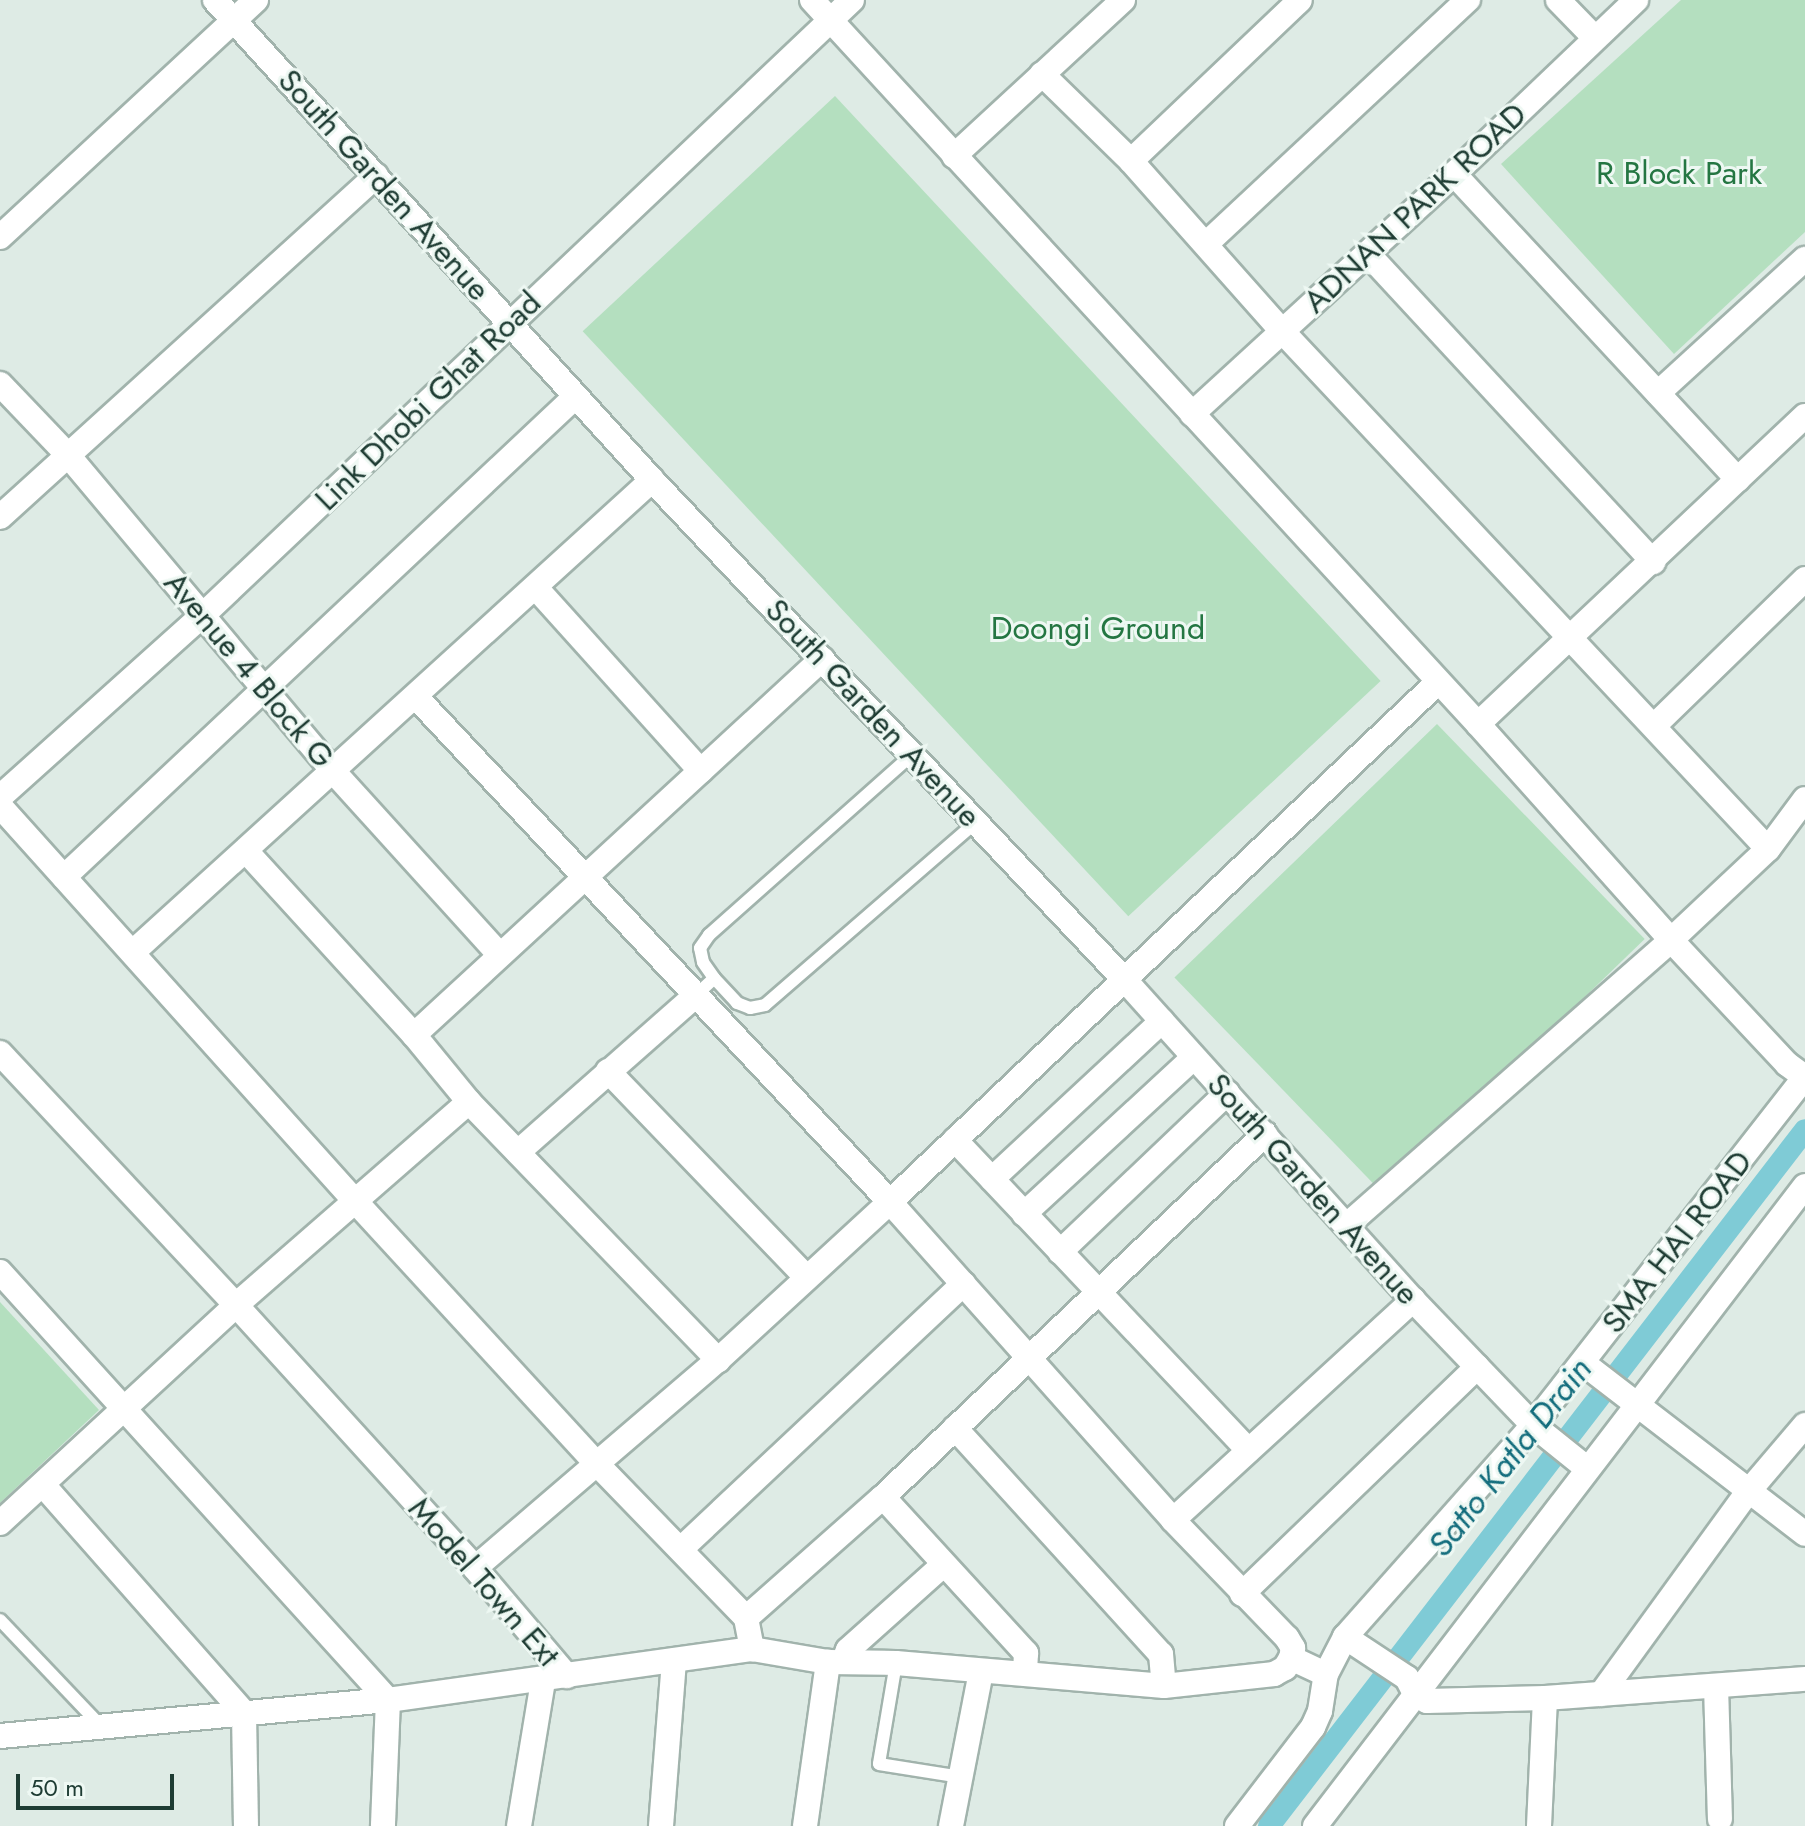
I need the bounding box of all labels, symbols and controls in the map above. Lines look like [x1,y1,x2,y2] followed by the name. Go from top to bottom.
[270,61,498,309] street label: South Garden Avenue
[1296,95,1534,321] street label: ADNAN PARK ROAD
[1596,154,1762,192] park label: R Block Park
[307,283,549,519] street label: Link Dhobi Ghat Road
[156,564,342,776] street label: Avenue 4 Block G
[757,591,989,835] street label: South Garden Avenue
[991,609,1205,647] park label: Doongi Ground
[1199,1065,1427,1313] street label: South Garden Avenue
[1594,1143,1760,1341] street label: SMA HAI ROAD
[1420,1349,1600,1565] water label: Satto Katla Drain
[400,1490,568,1674] street label: Model Town Ext
[20,1758,178,1808] scale bar
[30,1770,84,1805] text: 50 m

